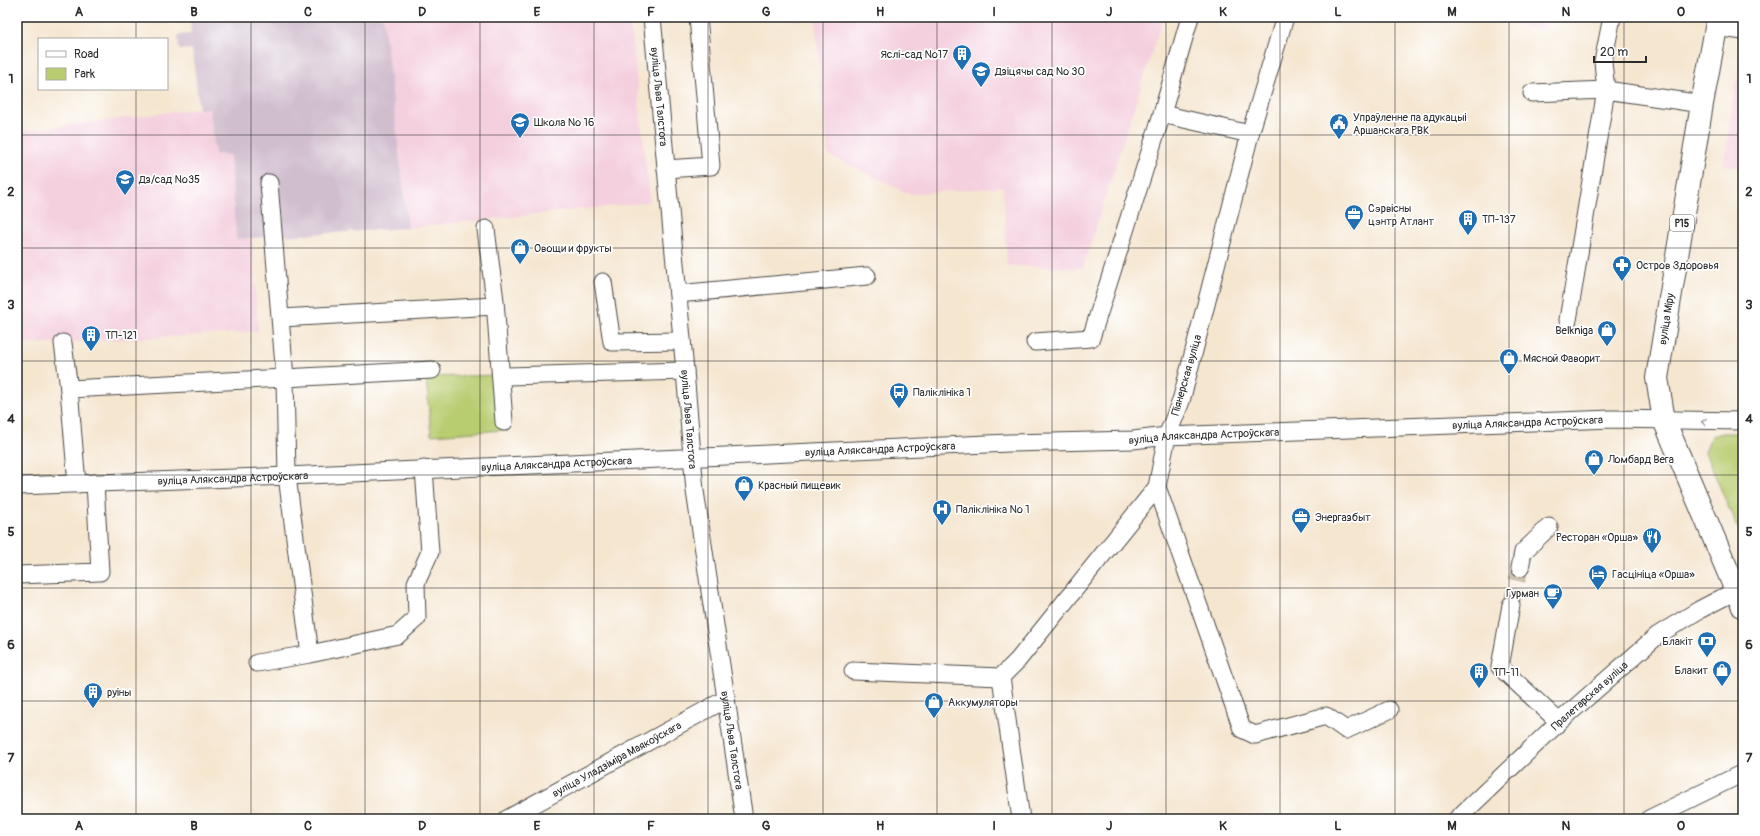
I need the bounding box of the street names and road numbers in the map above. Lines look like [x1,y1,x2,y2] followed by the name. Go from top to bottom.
[648,46,670,147] street label: вуліца Льва Талстога
[1670,215,1694,231] road number: Р15
[1656,292,1677,346] street label: вуліца Міру
[1169,333,1204,417] street label: Піянерская вуліца
[678,369,699,470] street label: вуліца Льва Талстога
[1452,413,1603,432] street label: вуліца Аляксандра Астроўскага
[1128,426,1279,447] street label: вуліца Аляксандра Астроўскага
[805,439,956,459] street label: вуліца Аляксандра Астроўскага
[481,454,632,474] street label: вуліца Аляксандра Астроўскага
[157,469,309,488] street label: вуліца Аляксандра Астроўскага
[1549,659,1631,733] street label: Пралетарская вуліца
[718,690,746,791] street label: вуліца Льва Талстога
[550,719,684,800] street label: вуліца Уладзіміра Маякоўскага

